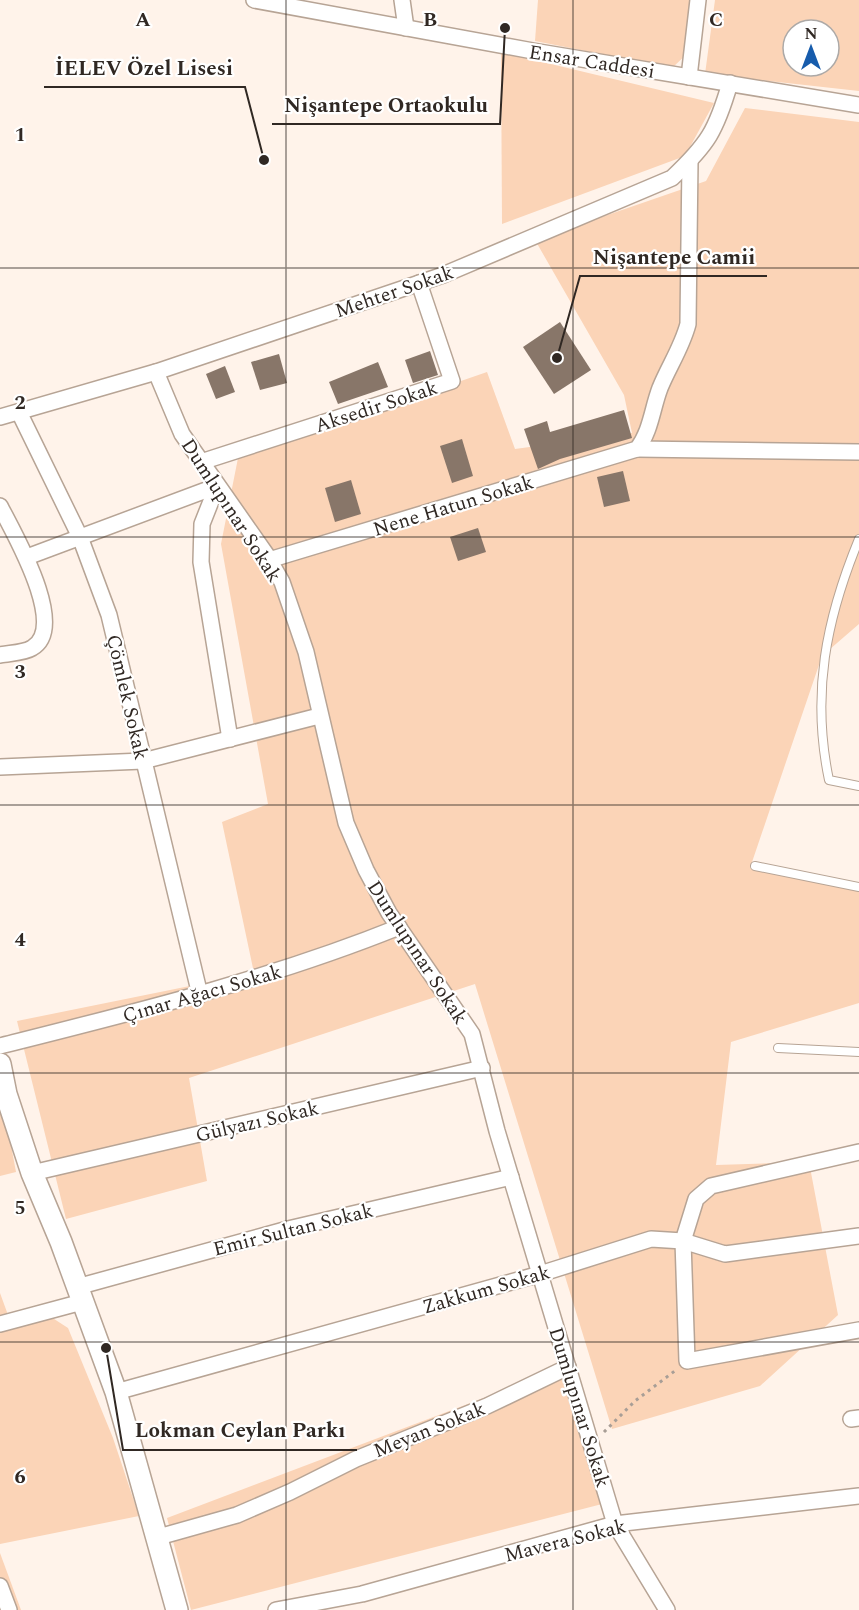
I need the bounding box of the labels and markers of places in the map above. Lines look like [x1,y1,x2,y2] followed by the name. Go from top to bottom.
[44,48,245,87] callout: İELEV Özel Lisesi
[272,85,500,124] callout: Nişantepe Ortaokulu
[580,237,767,276] callout: Nişantepe Camii
[123,1411,357,1450] callout: Lokman Ceylan Parkı

